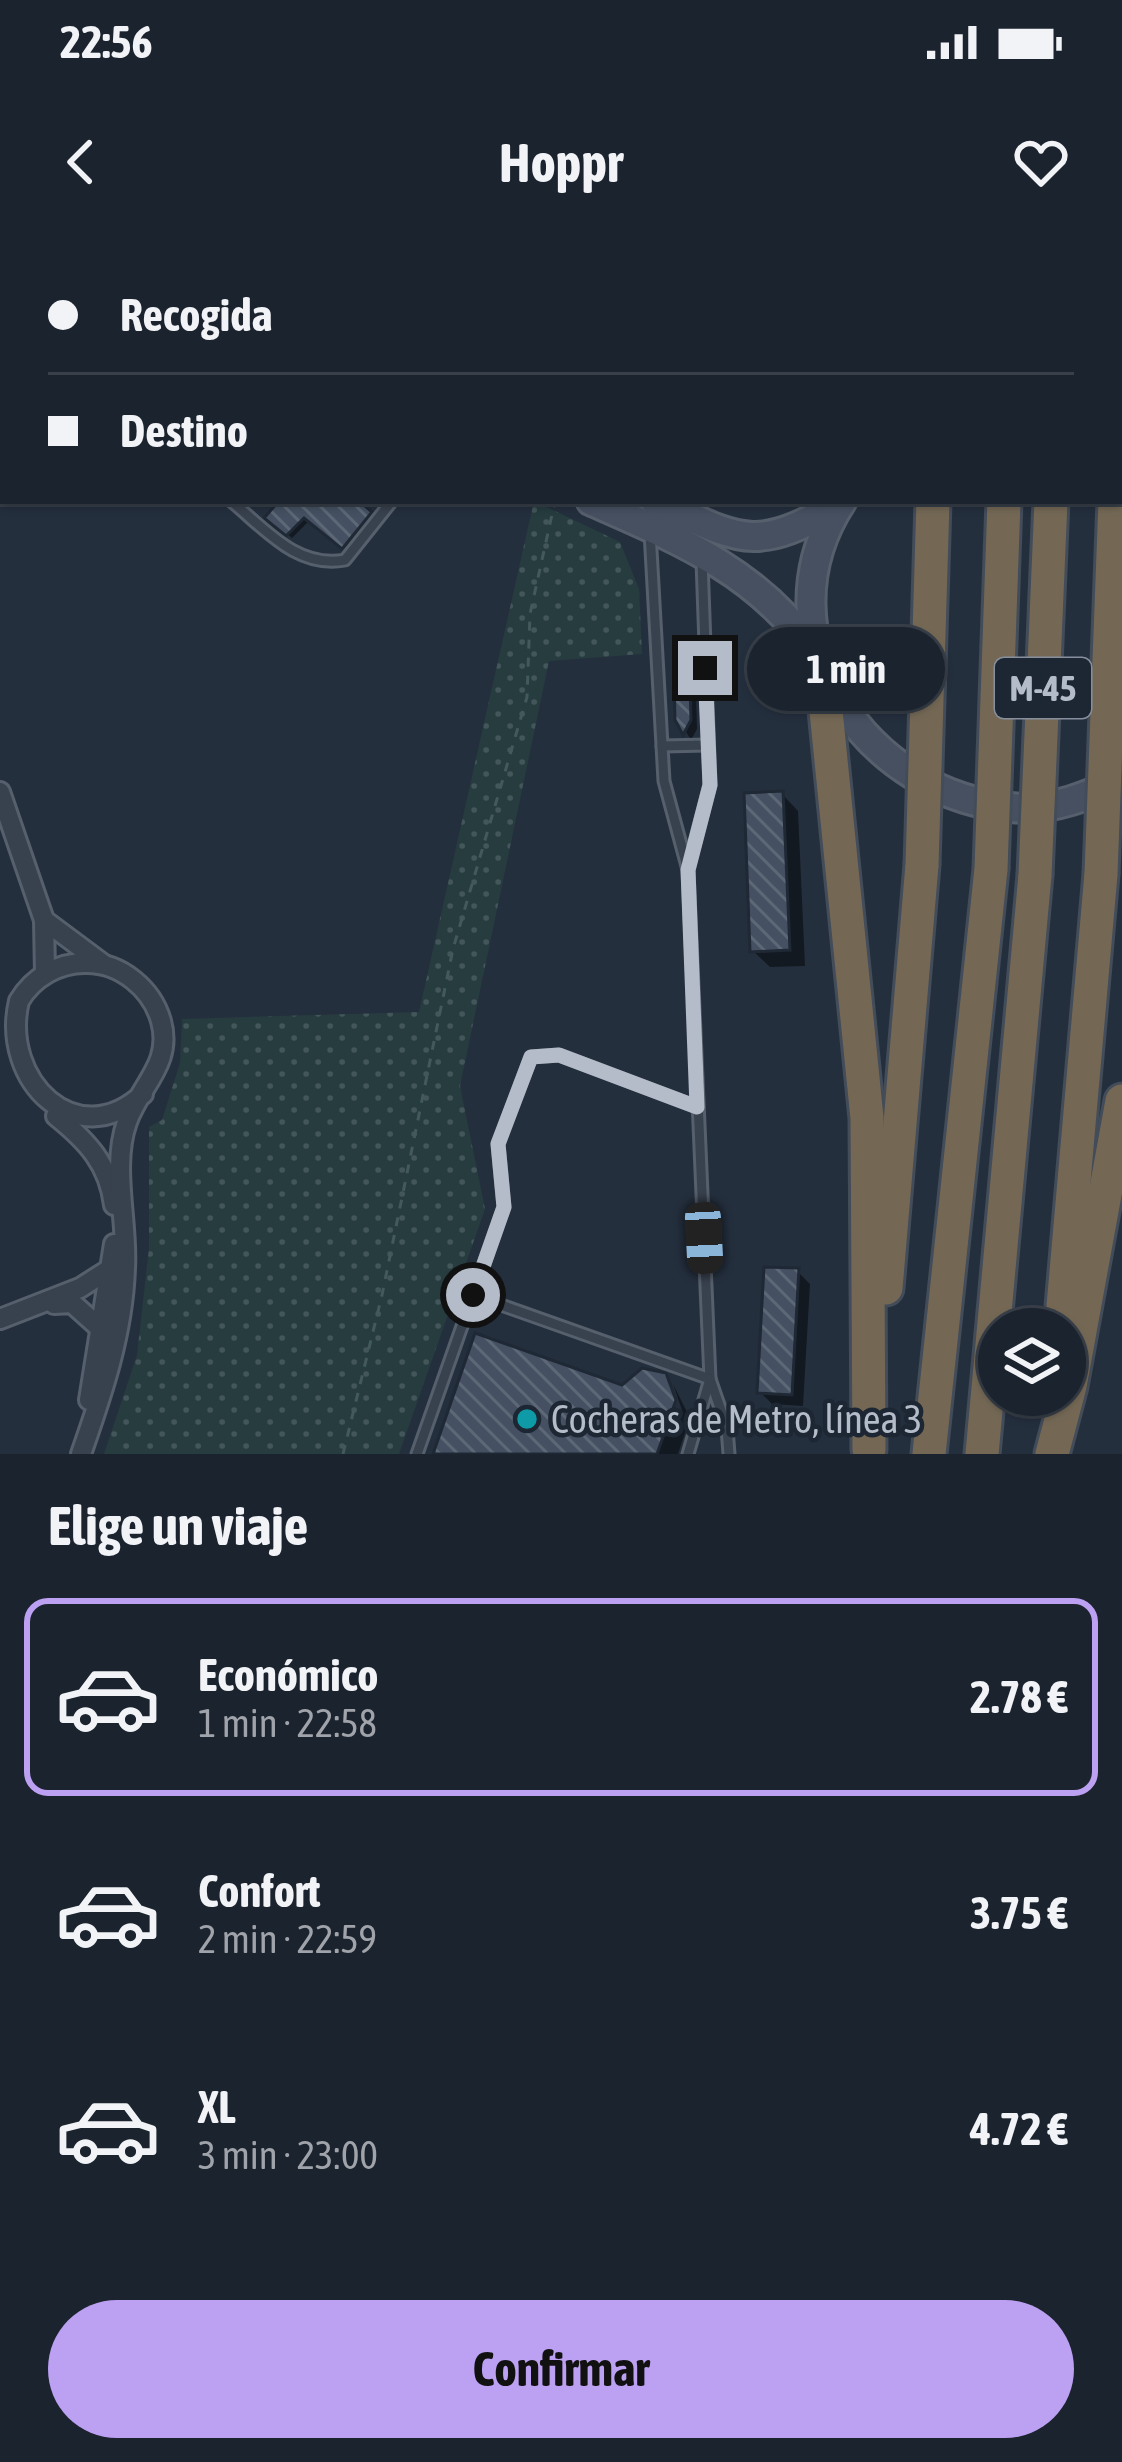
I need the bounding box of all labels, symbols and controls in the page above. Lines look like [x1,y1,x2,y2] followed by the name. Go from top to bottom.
[60,16,153,68] text: 22:56
[48,129,114,195] icon: back
[1008,129,1074,195] icon: heart
[499,132,623,193] text: Hoppr
[120,289,272,341] text: Recogida
[120,405,248,457] text: Destino
[747,626,945,710] callout: 1 min
[678,641,732,695] route end
[806,647,886,691] text: 1 min
[995,658,1091,718] road number: M-45
[684,1201,724,1275] car
[446,1268,500,1322] route start
[978,1308,1086,1416] map controls
[978,1308,1086,1416] button: layers
[551,1397,922,1441] place label: Cocheras de Metro, línea 3
[514,1406,540,1432] marker: Cocheras de Metro, línea 3
[48,1495,308,1556] text: Elige un viaje
[54,1643,162,1751] icon: car
[198,1649,379,1701] text: Económico
[970,1671,1068,1723] text: 2.78 €
[198,1701,377,1745] text: 1 min · 22:58
[54,1859,162,1967] icon: car
[198,1865,321,1917] text: Confort
[970,1887,1068,1939] text: 3.75 €
[198,1917,377,1961] text: 2 min · 22:59
[54,2075,162,2183] icon: car
[198,2081,236,2133] text: XL
[970,2103,1068,2155] text: 4.72 €
[198,2133,378,2177] text: 3 min · 23:00
[48,2300,1074,2438] button: Confirmar

